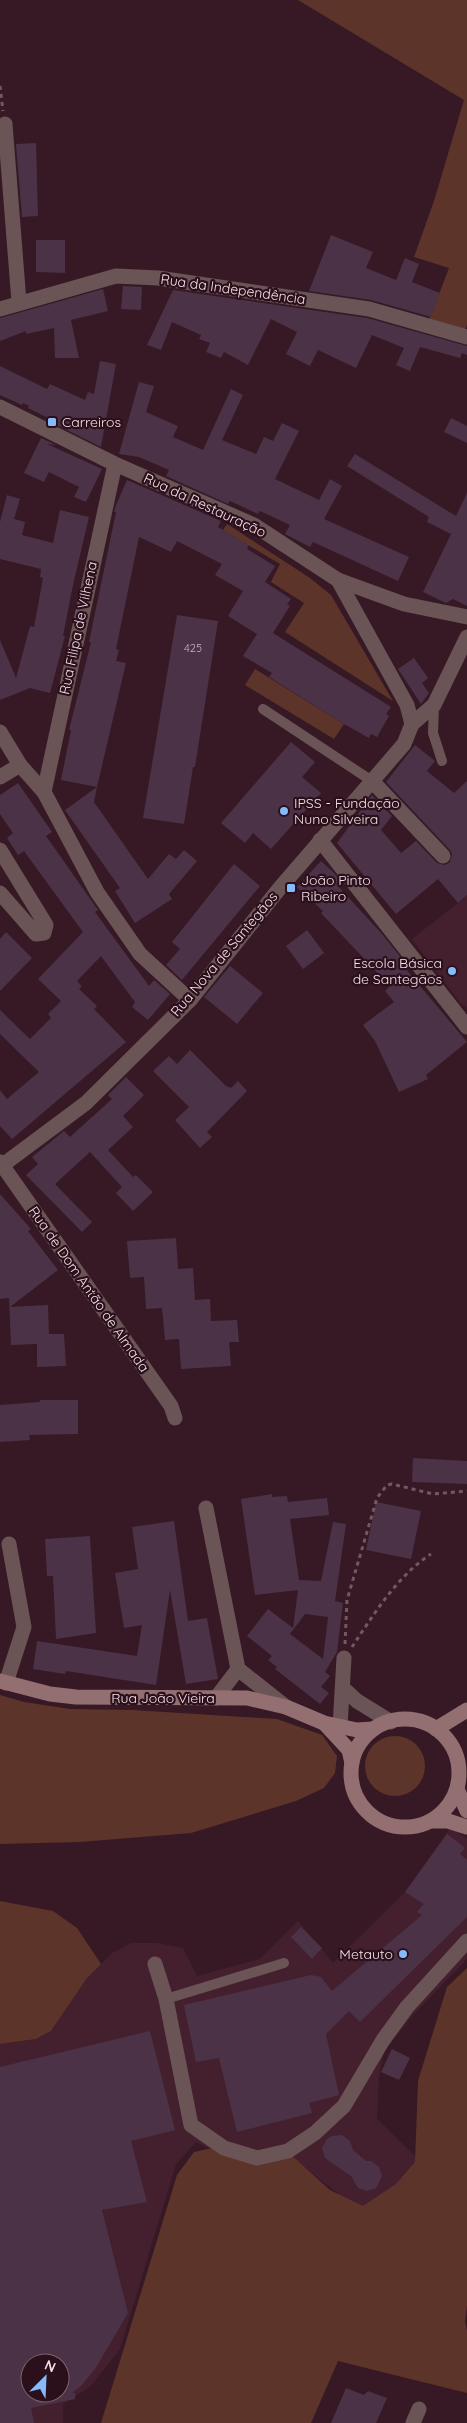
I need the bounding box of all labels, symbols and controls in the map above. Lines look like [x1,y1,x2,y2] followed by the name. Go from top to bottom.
[159,270,307,308] street label: Rua da Independência
[62,413,121,431] place label: Carreiros
[46,416,58,428] marker: Carreiros
[141,469,269,541] street label: Rua da Restauração
[55,560,101,696] street label: Rua Filipa de Vilhena
[184,641,202,655] house number: 425
[294,794,400,828] place label: IPSS - Fundação Nuno Silveira
[278,805,290,817] marker: IPSS - Fundação Nuno Silveira
[301,871,371,905] place label: João Pinto Ribeiro
[285,882,297,894] marker: João Pinto Ribeiro
[167,888,281,1020] street label: Rua Nova de Santegãos
[353,954,442,988] place label: Escola Básica de Santegãos
[446,965,458,977] marker: Escola Básica de Santegãos
[25,1203,153,1375] street label: Rua de Dom Antão de Almada
[111,1689,215,1707] street label: Rua João Vieira
[339,1945,393,1963] place label: Metauto
[397,1948,409,1960] marker: Metauto
[20,2353,70,2403] north arrow
[42,2356,59,2376] text: N

